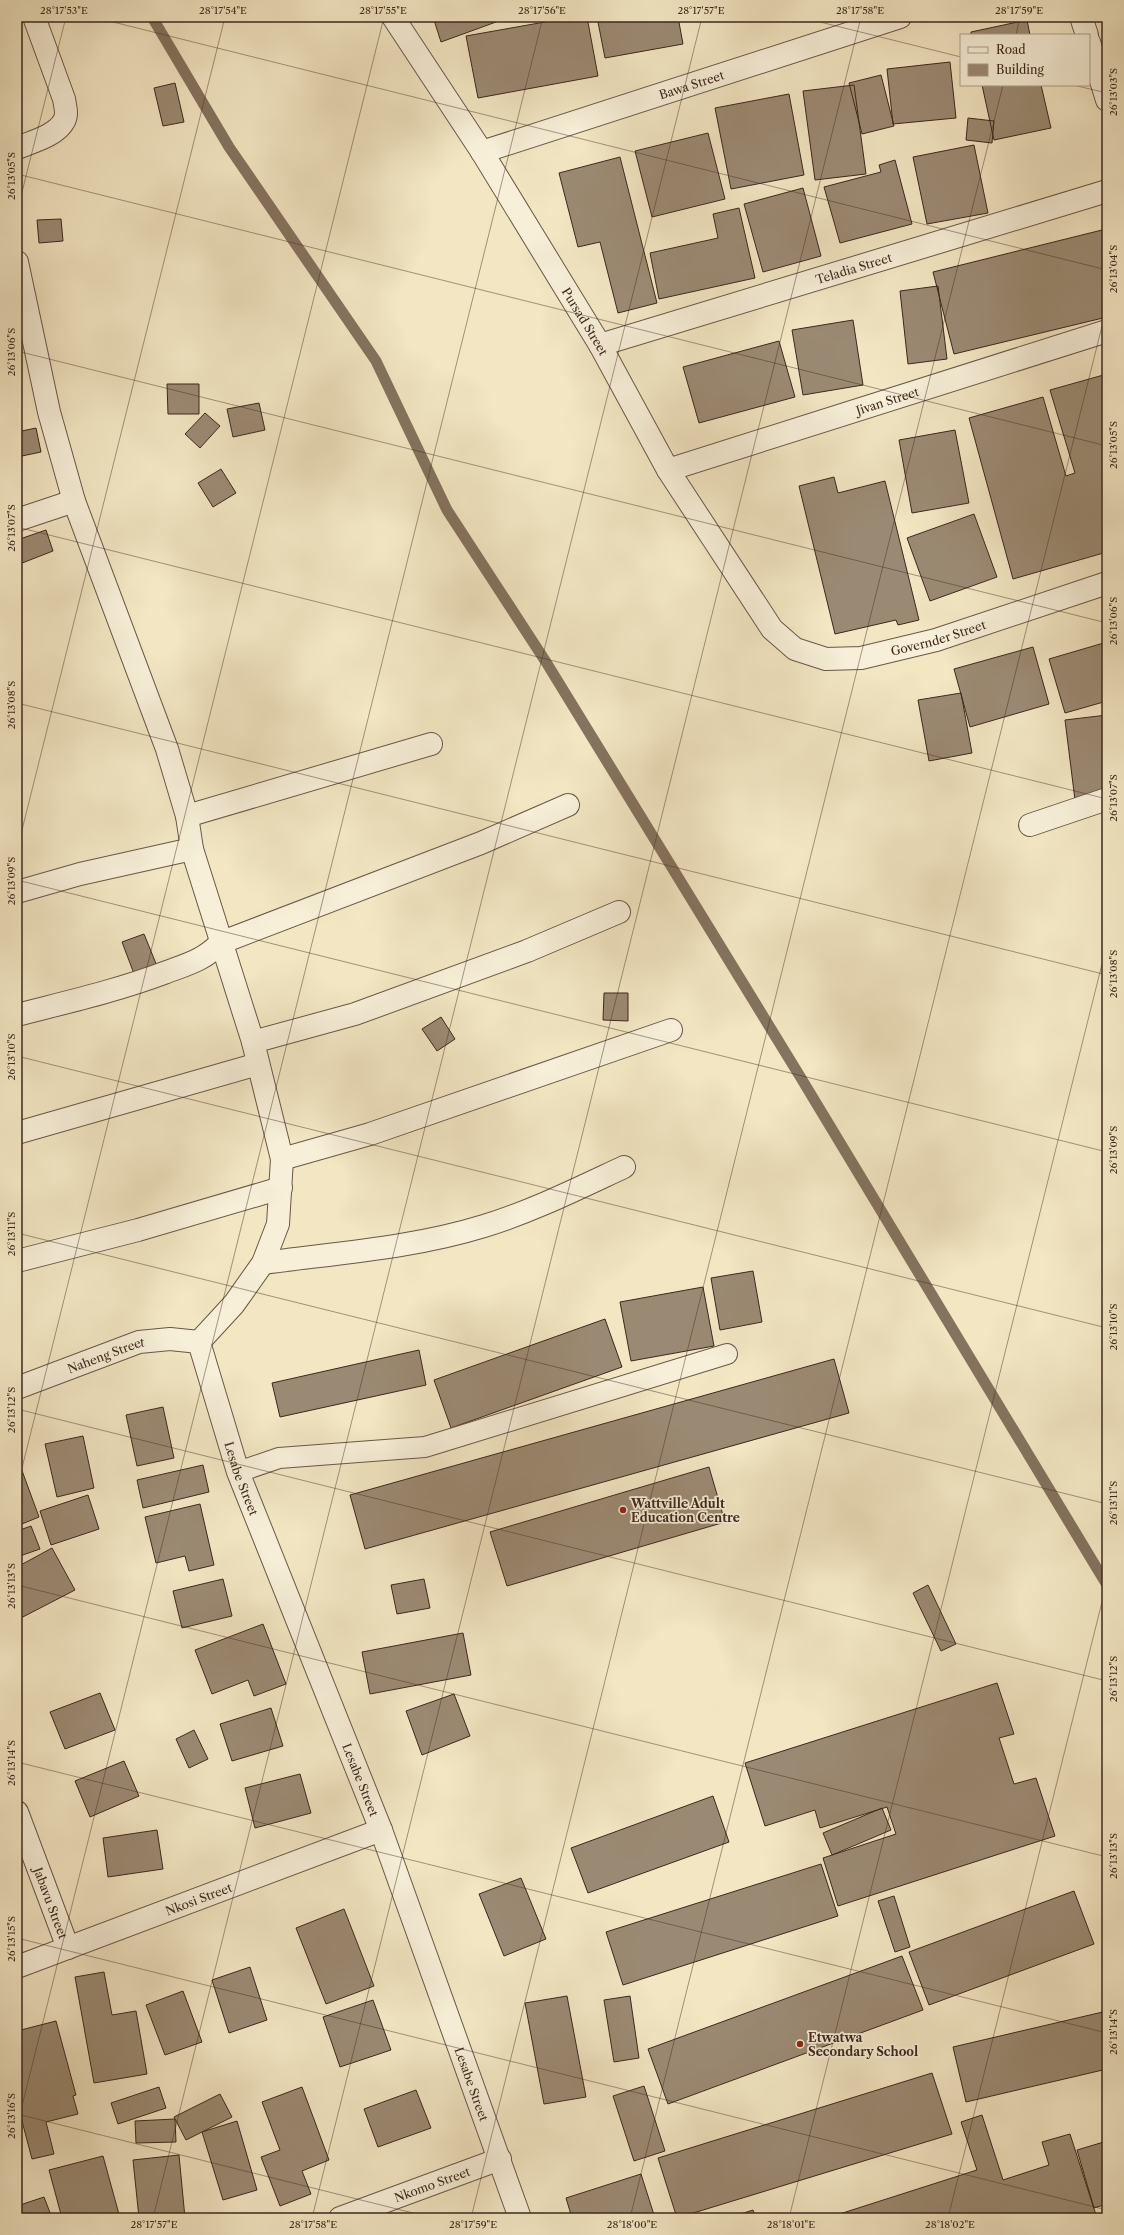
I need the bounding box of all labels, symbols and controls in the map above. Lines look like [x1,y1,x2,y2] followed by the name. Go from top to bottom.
[40,4,88,17] text: 28°17'53"E
[199,4,247,17] text: 28°17'54"E
[359,4,407,17] text: 28°17'55"E
[518,4,566,17] text: 28°17'56"E
[677,4,725,17] text: 28°17'57"E
[836,4,884,17] text: 28°17'58"E
[995,4,1043,17] text: 28°17'59"E
[960,34,1090,86] legend
[996,42,1026,57] text: Road
[996,62,1044,77] text: Building
[657,67,726,102] street label: Bawa Street
[1107,68,1120,116] text: 26°13'03"S
[5,152,18,200] text: 26°13'05"S
[1107,245,1120,293] text: 26°13'04"S
[814,249,894,287] street label: Teladia Street
[559,285,612,358] street label: Pursad Street
[5,328,18,376] text: 26°13'06"S
[852,383,921,418] street label: Jivan Street
[1107,421,1120,469] text: 26°13'05"S
[5,504,18,552] text: 26°13'07"S
[1107,597,1120,645] text: 26°13'06"S
[889,616,988,658] street label: Governder Street
[5,681,18,729] text: 26°13'08"S
[1107,774,1120,822] text: 26°13'07"S
[5,857,18,905] text: 26°13'09"S
[1107,950,1120,998] text: 26°13'08"S
[5,1034,18,1080] text: 26°13'10"S
[1107,1126,1120,1174] text: 26°13'09"S
[5,1212,18,1256] text: 26°13'11"S
[1107,1304,1120,1350] text: 26°13'10"S
[65,1334,146,1376] street label: Naheng Street
[5,1387,18,1433] text: 26°13'12"S
[222,1440,262,1518] street label: Lesabe Street
[1107,1481,1120,1525] text: 26°13'11"S
[630,1496,740,1525] place label: Wattville Adult Education Centre
[618,1505,628,1515] marker: Wattville Adult Education Centre
[5,1563,18,1609] text: 26°13'13"S
[1107,1656,1120,1702] text: 26°13'12"S
[5,1740,18,1786] text: 26°13'14"S
[340,1741,382,1819] street label: Lesabe Street
[1107,1833,1120,1879] text: 26°13'13"S
[30,1863,71,1941] street label: Jabavu Street
[163,1879,235,1918] street label: Nkosi Street
[5,1916,18,1962] text: 26°13'15"S
[1107,2009,1120,2055] text: 26°13'14"S
[808,2030,918,2059] place label: Etwatwa Secondary School
[795,2039,805,2049] marker: Etwatwa Secondary School
[452,2045,492,2124] street label: Lesabe Street
[5,2093,18,2139] text: 26°13'16"S
[392,2163,473,2205] street label: Nkomo Street
[130,2218,178,2231] text: 28°17'57"E
[289,2218,337,2231] text: 28°17'58"E
[449,2218,497,2231] text: 28°17'59"E
[607,2218,657,2231] text: 28°18'00"E
[767,2218,815,2231] text: 28°18'01"E
[925,2218,975,2231] text: 28°18'02"E

